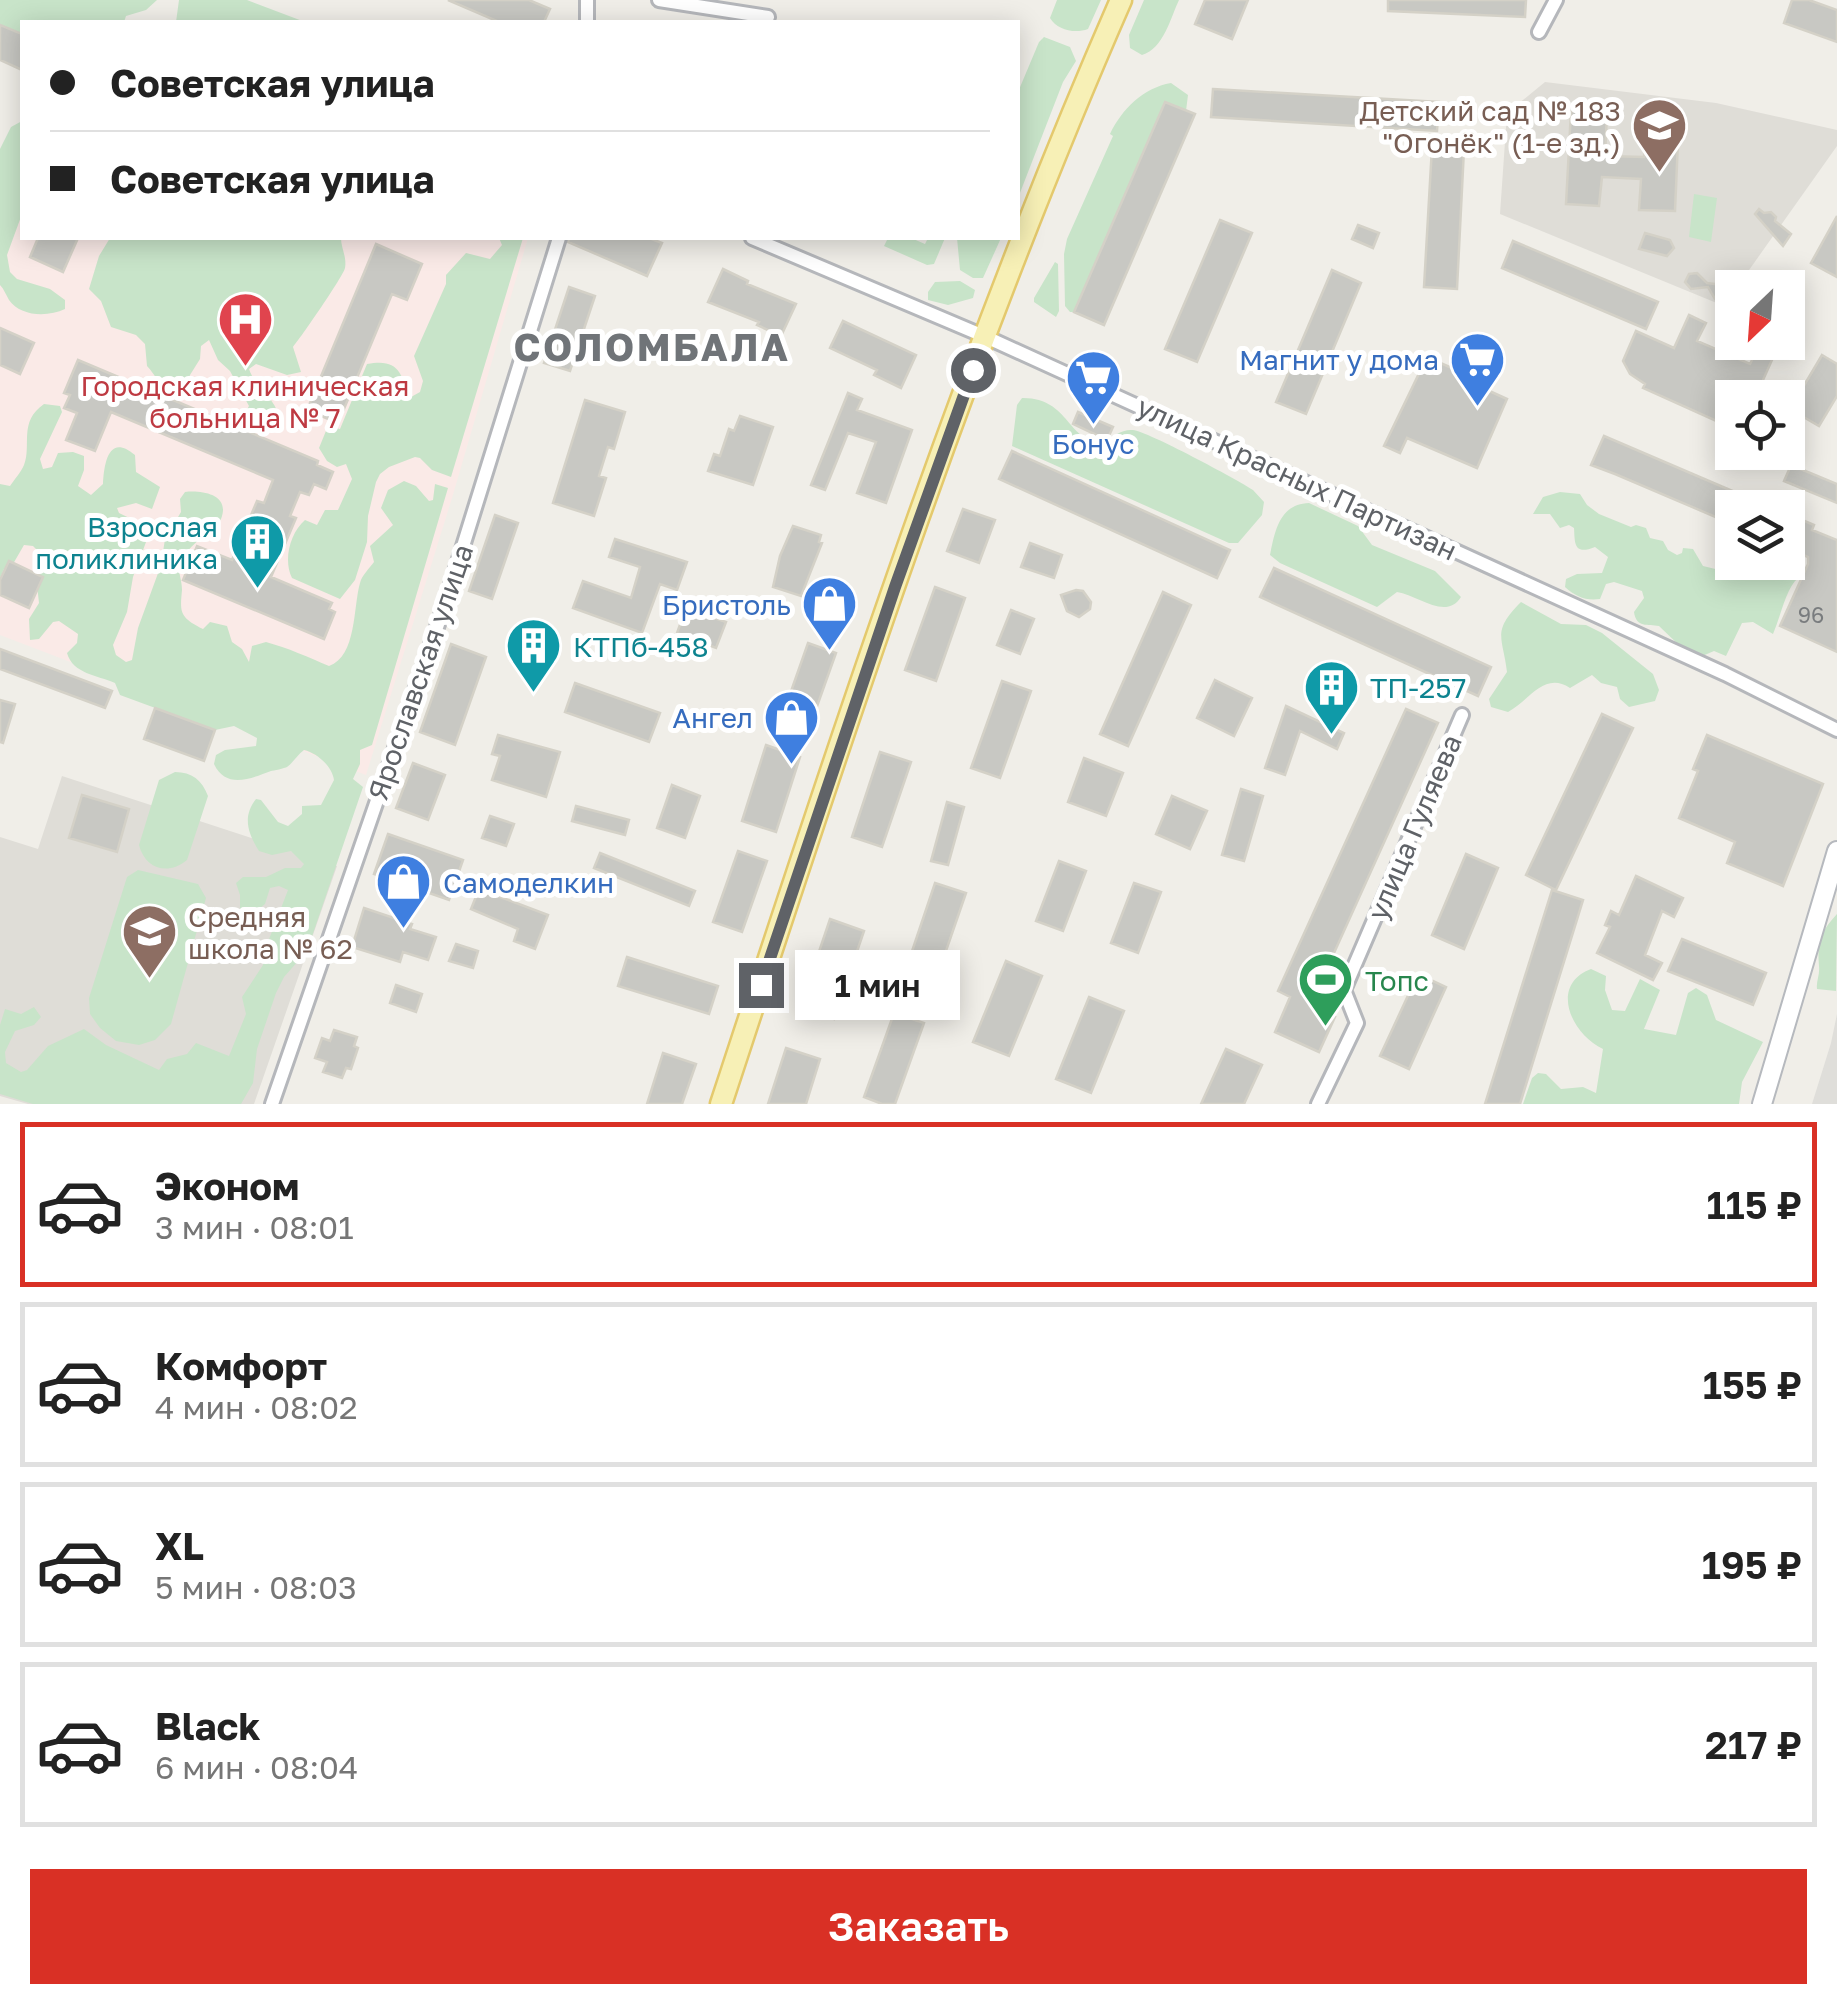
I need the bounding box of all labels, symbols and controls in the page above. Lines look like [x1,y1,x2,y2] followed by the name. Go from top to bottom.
[110,60,435,105] text: Советская улица
[1359,94,1621,159] place label: Детский сад № 183 "Огонёк" (1-е зд.)
[1630,96,1690,175] school or university icon: Детский сад № 183 "Огонёк" (1-е зд.)
[110,156,435,201] text: Советская улица
[1715,270,1805,360] north arrow
[1715,270,1805,580] map controls
[215,289,275,368] hospital icon: Городская клиническая больница № 7
[514,324,790,369] district label: СОЛОМБАЛА
[1448,329,1508,408] supermarket icon: Магнит у дома
[1239,343,1439,376] place label: Магнит у дома
[1063,347,1123,426] supermarket icon: Бонус
[951,348,996,393] route start
[81,369,409,434] place label: Городская клиническая больница № 7
[1715,380,1805,470] button: locate
[1132,389,1462,567] street label: улица Красных Партизан
[1052,427,1134,460] place label: Бонус
[1715,490,1805,580] button: layers
[35,510,218,575] place label: Взрослая поликлиника
[227,512,287,591] building icon: Взрослая поликлиника
[361,540,479,804] street label: Ярославская улица
[800,574,860,653] shop icon: Бристоль
[662,588,791,621] place label: Бристоль
[1798,601,1824,628] house number: 96
[504,616,564,695] building icon: КТПб-458
[573,630,709,663] place label: КТПб-458
[1301,657,1361,736] building icon: ТП-257
[1370,671,1466,704] place label: ТП-257
[762,687,822,766] shop icon: Ангел
[672,701,753,734] place label: Ангел
[1360,730,1468,924] street label: улица Гуляева
[374,852,434,931] shop icon: Самоделкин
[443,866,614,899] place label: Самоделкин
[188,900,353,965] place label: Средняя школа № 62
[119,902,179,981] school or university icon: Средняя школа № 62
[796,950,961,1020] callout: 1 мин
[1296,950,1356,1029] sports icon: Топс
[739,963,784,1008] route end
[1365,964,1429,997] place label: Топс
[834,966,921,1004] text: 1 мин
[35,1160,125,1250] icon: car
[155,1163,299,1208] text: Эконом
[1706,1182,1802,1227] text: 115 ₽
[155,1208,354,1246] text: 3 мин · 08:01
[35,1340,125,1430] icon: car
[155,1343,327,1388] text: Комфорт
[1703,1362,1802,1407] text: 155 ₽
[155,1388,358,1426] text: 4 мин · 08:02
[35,1520,125,1610] icon: car
[155,1523,204,1568] text: XL
[1702,1542,1802,1587] text: 195 ₽
[155,1568,357,1606] text: 5 мин · 08:03
[35,1700,125,1790] icon: car
[155,1703,260,1748] text: Black
[1705,1722,1802,1767] text: 217 ₽
[155,1748,358,1786] text: 6 мин · 08:04
[30,1869,1807,1984] button: Заказать

